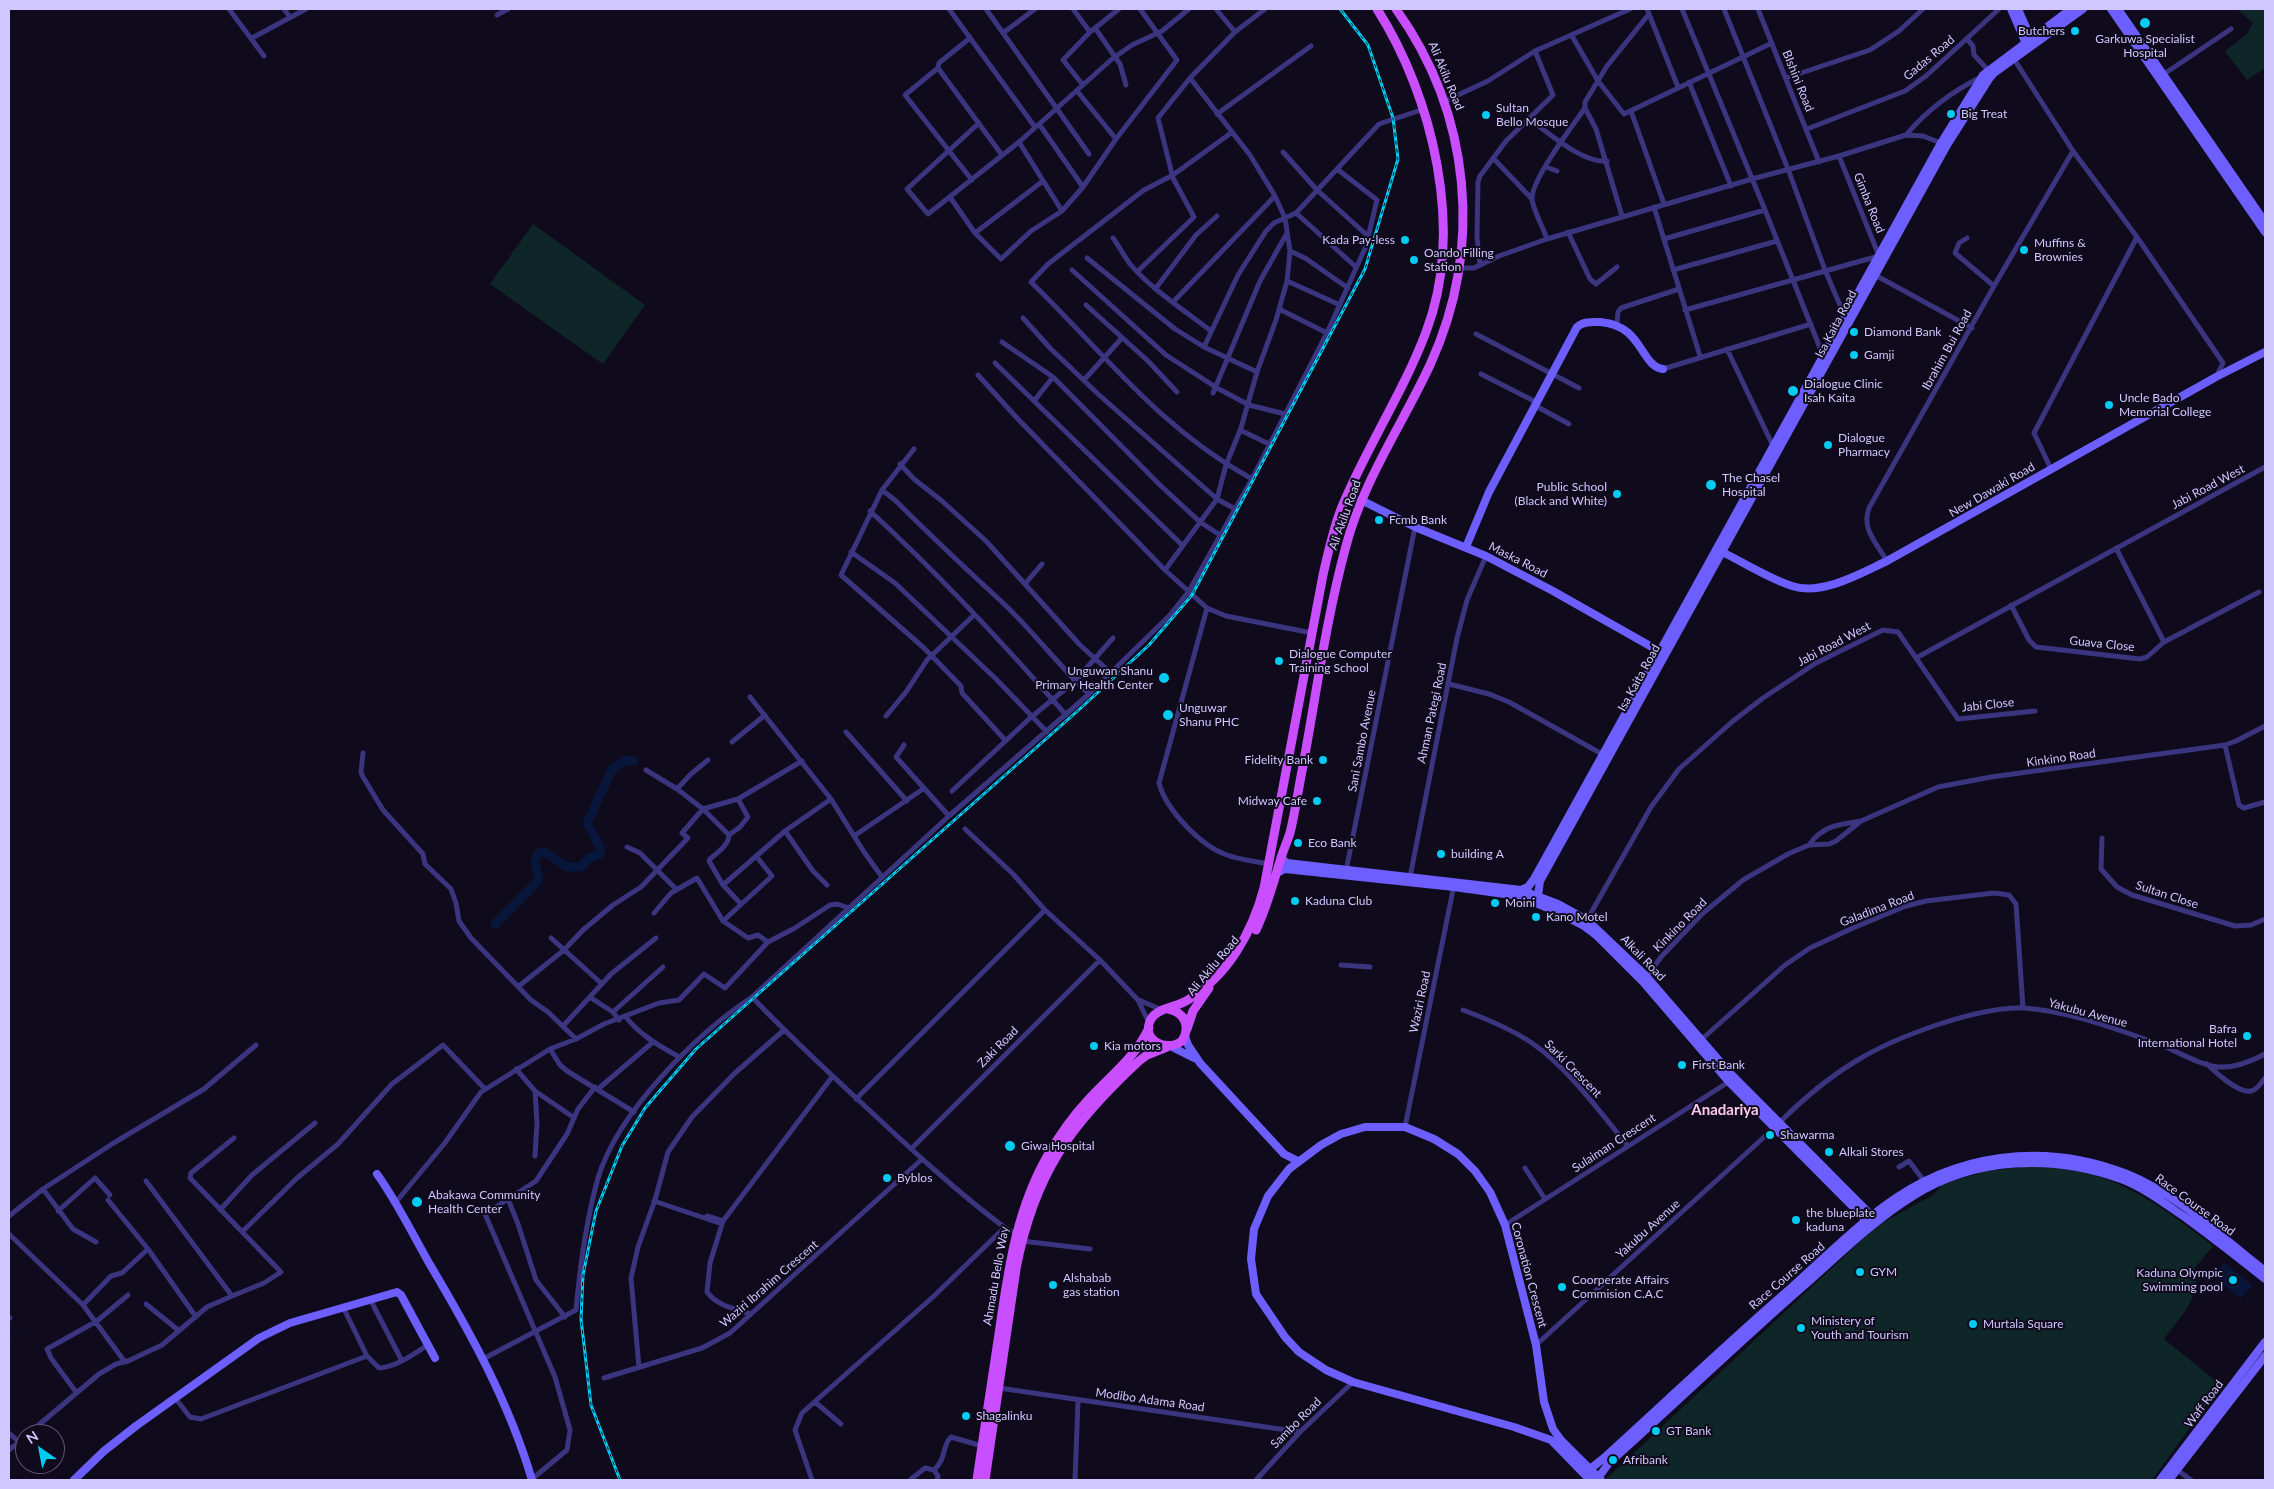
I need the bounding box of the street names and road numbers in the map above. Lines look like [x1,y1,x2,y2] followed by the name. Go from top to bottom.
[1901,32,1957,84] street label: Gadas Road
[1425,40,1467,112] street label: Ali Akilu Road
[1779,48,1817,114] street label: BIshini Road
[1850,171,1888,235] street label: Gimba Road
[1812,288,1860,360] street label: Isa Kaita Road
[1919,307,1975,393] street label: Ibrahim Bui Road
[1947,460,2037,520] street label: New Dawaki Road
[2169,462,2247,512] street label: Jabi Road West
[1326,478,1364,552] street label: Ali Akilu Road
[1486,539,1550,581] street label: Maska Road
[1795,619,1873,669] street label: Jabi Road West
[2069,633,2135,655] street label: Guava Close
[1615,642,1663,714] street label: Isa Kaita Road
[1414,661,1450,765] street label: Ahman Pategi Road
[1345,689,1379,793] street label: Sani Sambo Avenue
[1961,695,2015,715] street label: Jabi Close
[2025,746,2097,770] street label: Kinkino Road
[2134,878,2200,912] street label: Sultan Close
[1838,888,1916,930] street label: Galadima Road
[1650,895,1710,955] street label: Kinkino Road
[1618,932,1668,984] street label: Alkali Road
[1184,933,1242,999] street label: Ali Akilu Road
[1406,970,1434,1034] street label: Waziri Road
[2047,996,2129,1030] street label: Yakubu Avenue
[975,1024,1021,1070] street label: Zaki Road
[1541,1037,1605,1101] street label: Sarki Crescent
[1569,1111,1659,1175] street label: Sulaiman Crescent
[2152,1171,2238,1239] street label: Race Course Road
[1613,1197,1683,1261] street label: Yakubu Avenue
[1508,1221,1550,1329] street label: Coronation Crescent
[980,1225,1012,1327] street label: Ahmadu Bello Way
[717,1237,821,1331] street label: Waziri Ibrahim Crescent
[1746,1239,1828,1313] street label: Race Course Road
[2182,1378,2226,1430] street label: Waff Road
[1094,1385,1206,1415] street label: Modibo Adama Road
[1268,1395,1324,1451] street label: Sambo Road

